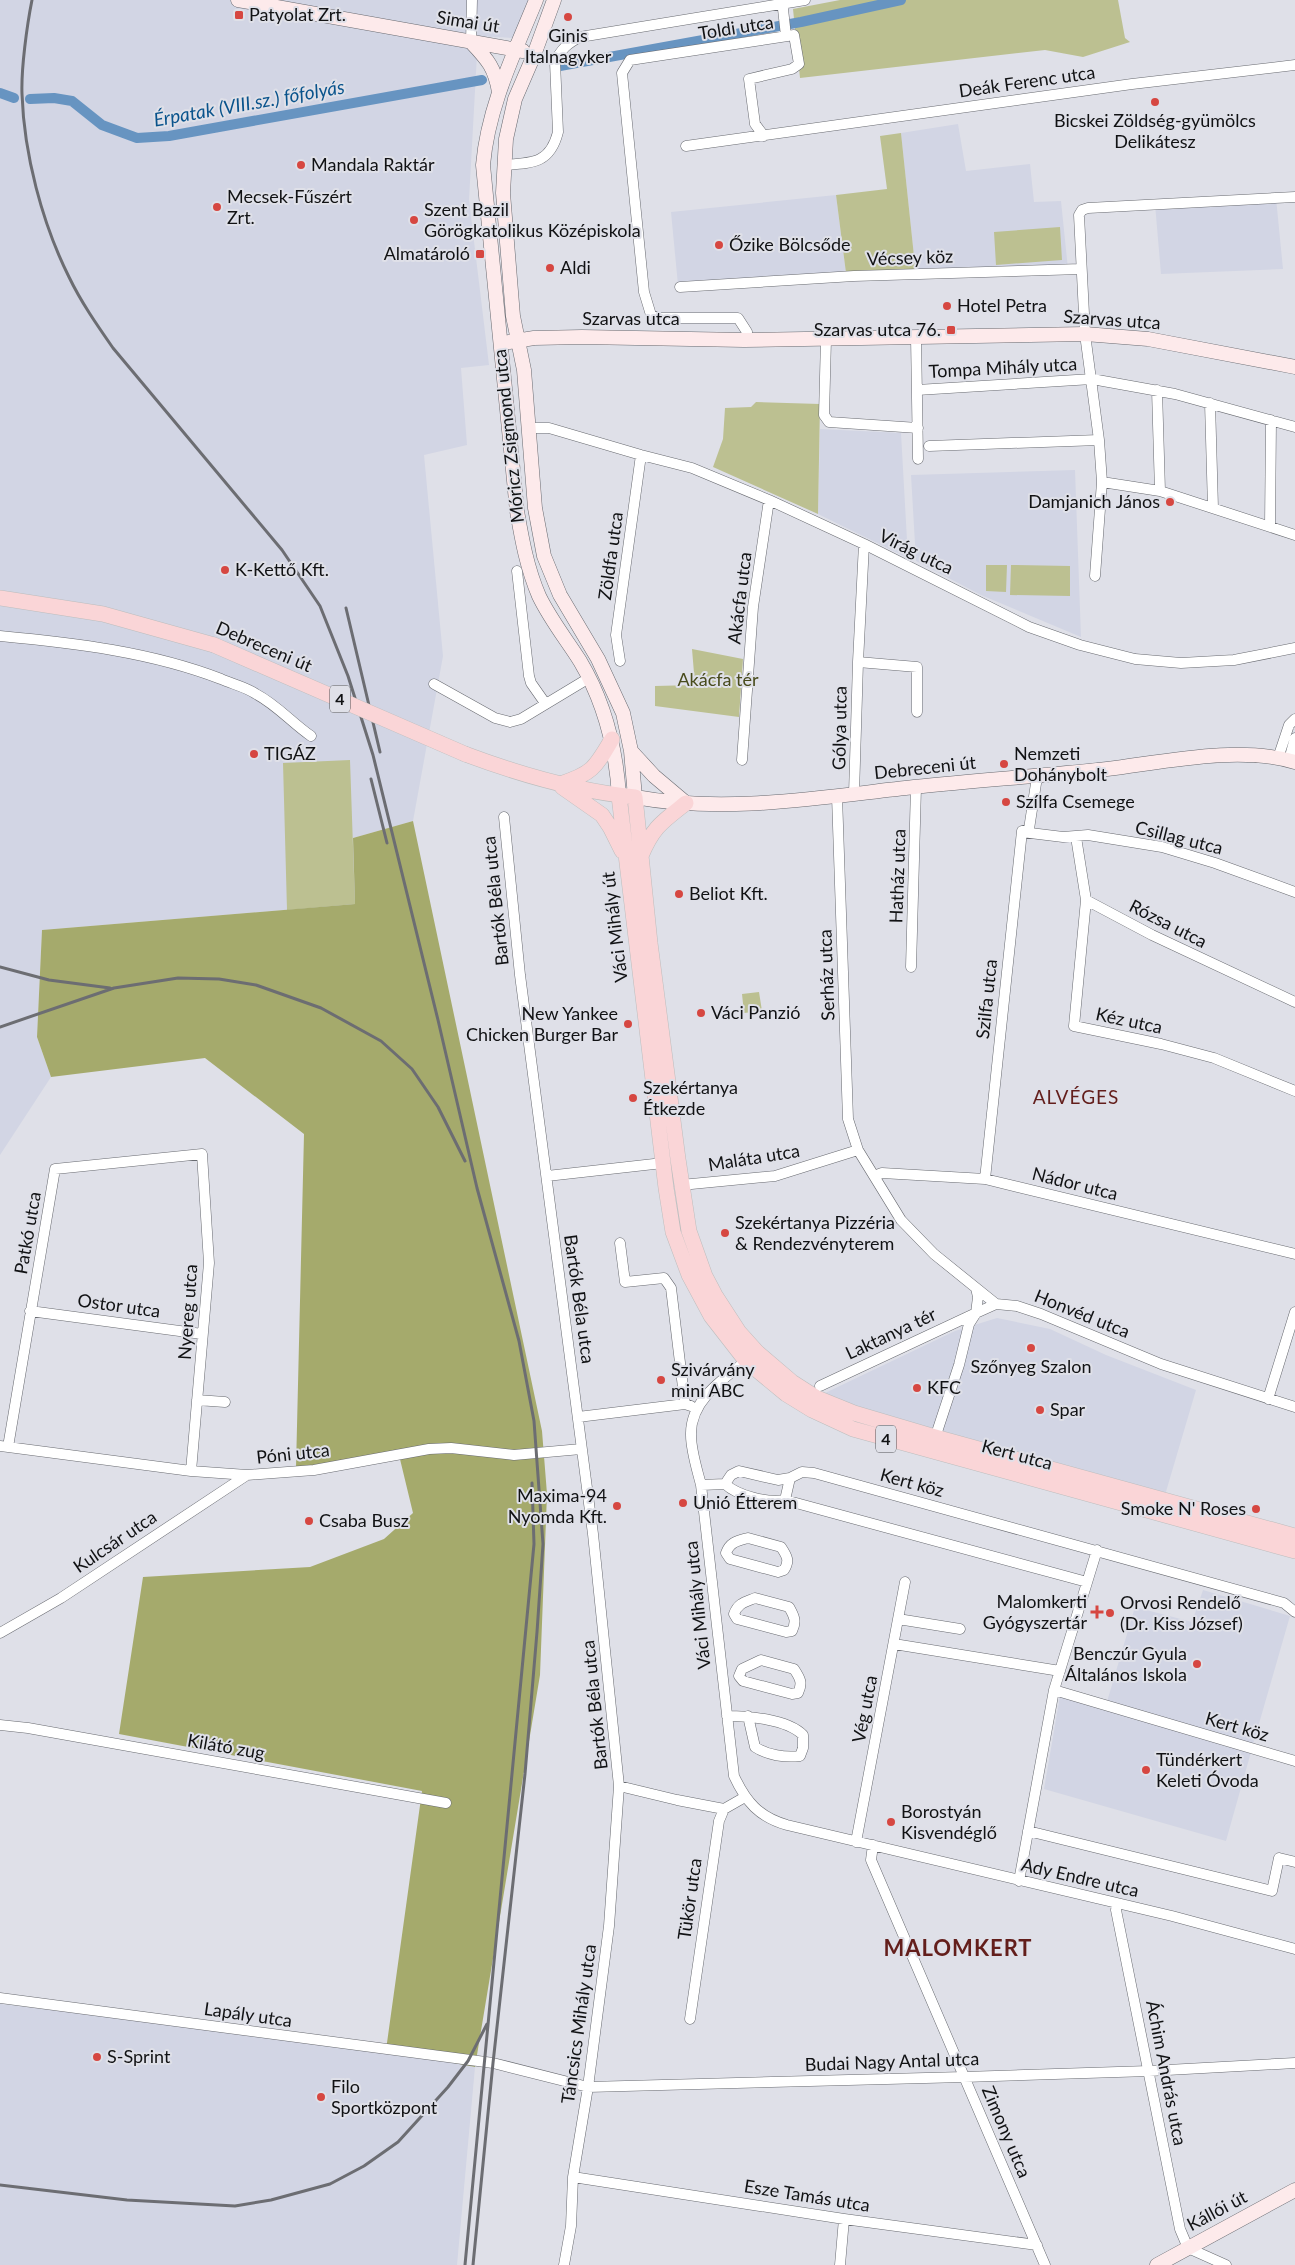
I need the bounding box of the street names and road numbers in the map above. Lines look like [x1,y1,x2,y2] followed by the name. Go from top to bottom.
[435,5,502,37] street label: Simai út
[697,10,775,44] street label: Toldi utca
[957,61,1097,101] street label: Deák Ferenc utca
[866,245,953,269] street label: Vécsey köz
[1063,305,1161,333] street label: Szarvas utca
[582,307,680,329] street label: Szarvas utca
[488,348,528,524] street label: Móricz Zsigmond utca
[928,352,1078,382] street label: Tompa Mihály utca
[593,510,627,601] street label: Zöldfa utca
[876,524,957,578] street label: Virág utca
[722,551,756,645] street label: Akácfa utca
[213,616,316,676] street label: Debreceni út
[330,686,350,712] road number: 4
[827,686,851,770] street label: Gólya utca
[873,751,977,783] street label: Debreceni út
[1133,816,1225,859] street label: Csillag utca
[884,828,910,924] street label: Hatház utca
[477,835,513,967] street label: Bartók Béla utca
[596,870,632,984] street label: Váci Mihály út
[1126,894,1211,952] street label: Rózsa utca
[813,929,839,1021] street label: Serház utca
[971,958,1001,1040] street label: Szilfa utca
[1094,1002,1164,1038] street label: Kéz utca
[706,1139,801,1175] street label: Maláta utca
[1030,1162,1120,1204] street label: Nádor utca
[9,1190,45,1276] street label: Patkó utca
[560,1233,600,1365] street label: Bartók Béla utca
[173,1263,201,1360] street label: Nyereg utca
[1032,1284,1133,1342] street label: Honvéd utca
[76,1288,162,1322] street label: Ostor utca
[842,1302,940,1364] street label: Laktanya tér
[876,1426,896,1452] road number: 4
[979,1434,1055,1474] street label: Kert utca
[255,1438,331,1468] street label: Póni utca
[878,1463,947,1501] street label: Kert köz
[69,1505,160,1577] street label: Kulcsár utca
[679,1540,715,1670] street label: Váci Mihály utca
[576,1639,612,1771] street label: Bartók Béla utca
[847,1673,881,1744] street label: Vég utca
[1203,1706,1272,1746] street label: Kert köz
[186,1728,267,1764] street label: Kilátó zug
[1019,1853,1141,1901] street label: Ady Endre utca
[672,1857,706,1941] street label: Tükör utca
[556,1943,600,2105] street label: Táncsics Mihály utca
[203,1997,294,2031] street label: Lapály utca
[1142,1998,1192,2147] street label: Áchim András utca
[804,2047,979,2075] street label: Budai Nagy Antal utca
[978,2082,1036,2181] street label: Zimony utca
[743,2174,872,2216] street label: Esze Tamás utca
[1183,2185,1251,2235] street label: Kállói út

